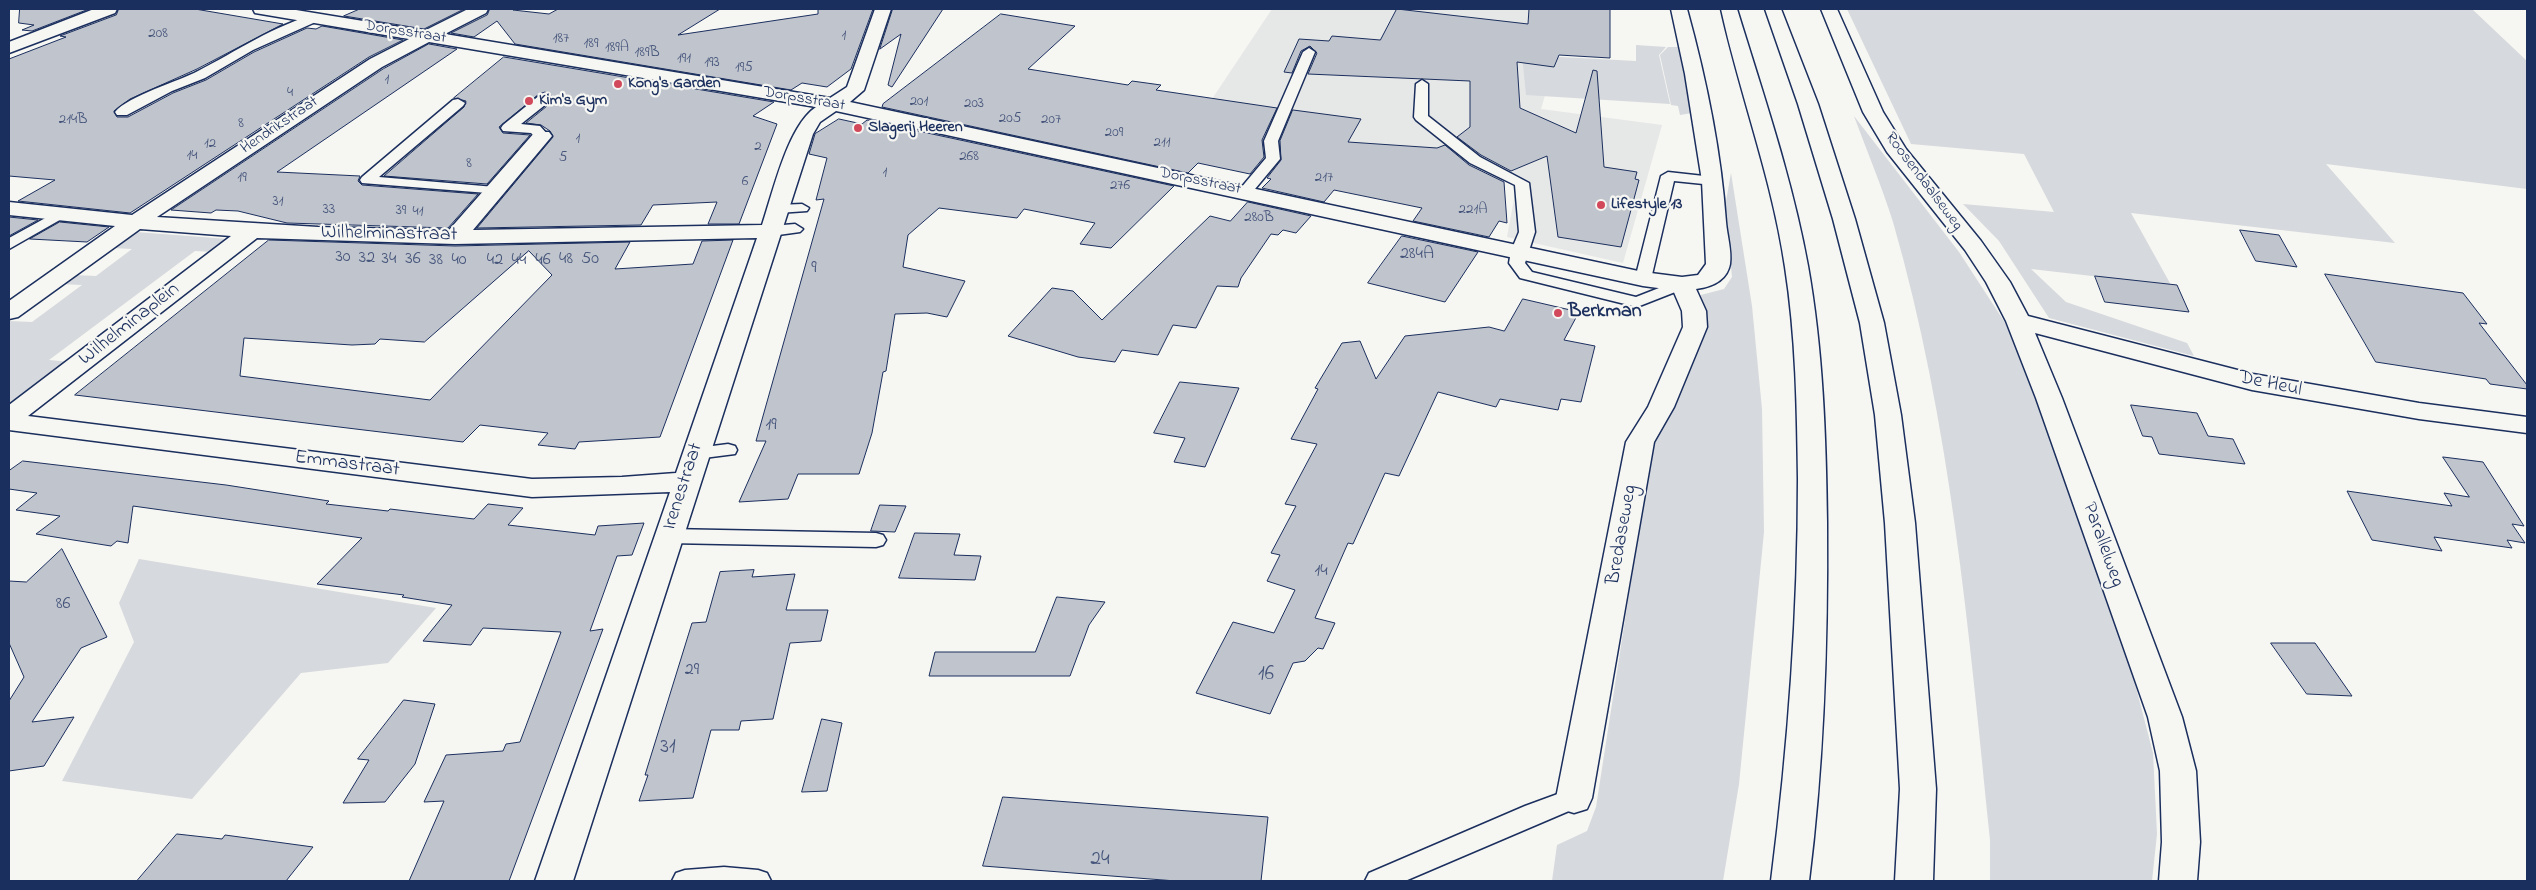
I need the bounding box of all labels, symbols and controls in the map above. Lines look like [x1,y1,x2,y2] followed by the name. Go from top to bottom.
[363,17,447,49] street label: Dorpsstraat
[148,26,168,44] house number: 208
[842,28,846,46] house number: 1
[553,31,569,49] house number: 187
[584,36,598,54] house number: 189
[605,40,629,58] house number: 189A
[634,45,660,63] house number: 189B
[677,51,691,69] house number: 191
[704,55,720,73] house number: 193
[735,60,753,78] house number: 195
[385,72,389,90] house number: 1
[628,74,721,94] place label: Kong's Garden
[612,78,624,90] marker: Kong's Garden
[761,83,847,117] street label: Dorpsstraat
[287,85,293,103] house number: 4
[539,91,607,111] place label: Kim's Gym
[238,93,322,159] street label: Hendrikstraat
[910,94,928,112] house number: 201
[523,95,535,107] marker: Kim's Gym
[964,96,984,114] house number: 203
[999,111,1021,129] house number: 205
[59,112,87,130] house number: 214B
[1041,112,1061,130] house number: 207
[238,116,244,134] house number: 8
[868,118,963,138] place label: Slagerij Heeren
[852,122,864,134] marker: Slagerij Heeren
[1105,125,1123,143] house number: 209
[1880,129,1966,235] street label: Roosendaalseweg
[576,131,580,149] house number: 1
[1154,135,1170,153] house number: 211
[204,136,216,154] house number: 12
[754,139,762,157] house number: 2
[187,148,197,166] house number: 14
[959,149,979,167] house number: 268
[559,150,567,168] house number: 5
[466,156,472,174] house number: 8
[1157,164,1243,200] street label: Dorpsstraat
[883,165,887,183] house number: 1
[237,170,247,188] house number: 19
[1315,170,1333,188] house number: 217
[742,174,748,192] house number: 6
[1110,178,1130,196] house number: 276
[273,194,283,212] house number: 31
[1611,195,1682,215] place label: Lifestyle 13
[1595,199,1607,211] marker: Lifestyle 13
[323,202,335,220] house number: 33
[1459,202,1487,220] house number: 221A
[396,203,406,221] house number: 39
[413,204,423,222] house number: 41
[1244,210,1274,228] house number: 280B
[321,222,457,248] street label: Wilhelminastraat
[1400,244,1434,266] house number: 284A
[335,247,351,269] house number: 30
[359,248,375,270] house number: 32
[382,249,396,271] house number: 34
[405,249,421,271] house number: 36
[559,249,573,271] house number: 48
[581,249,599,271] house number: 50
[429,250,443,272] house number: 38
[451,250,467,272] house number: 40
[487,250,503,272] house number: 42
[512,250,526,272] house number: 44
[535,250,551,272] house number: 46
[811,258,817,280] house number: 9
[75,278,185,372] street label: Wilhelminaplein
[1568,301,1642,325] place label: Berkman
[1552,307,1564,319] marker: Berkman
[2236,367,2304,403] street label: De Heul
[765,415,777,437] house number: 19
[659,440,709,534] street label: Irenestraat
[293,447,401,483] street label: Emmastraat
[1602,483,1644,587] street label: Bredaseweg
[2076,499,2128,591] street label: Parallelweg
[1314,561,1328,583] house number: 14
[56,594,70,616] house number: 86
[685,660,699,682] house number: 29
[1258,663,1274,689] house number: 16
[660,736,676,762] house number: 31
[1090,848,1110,874] house number: 24

